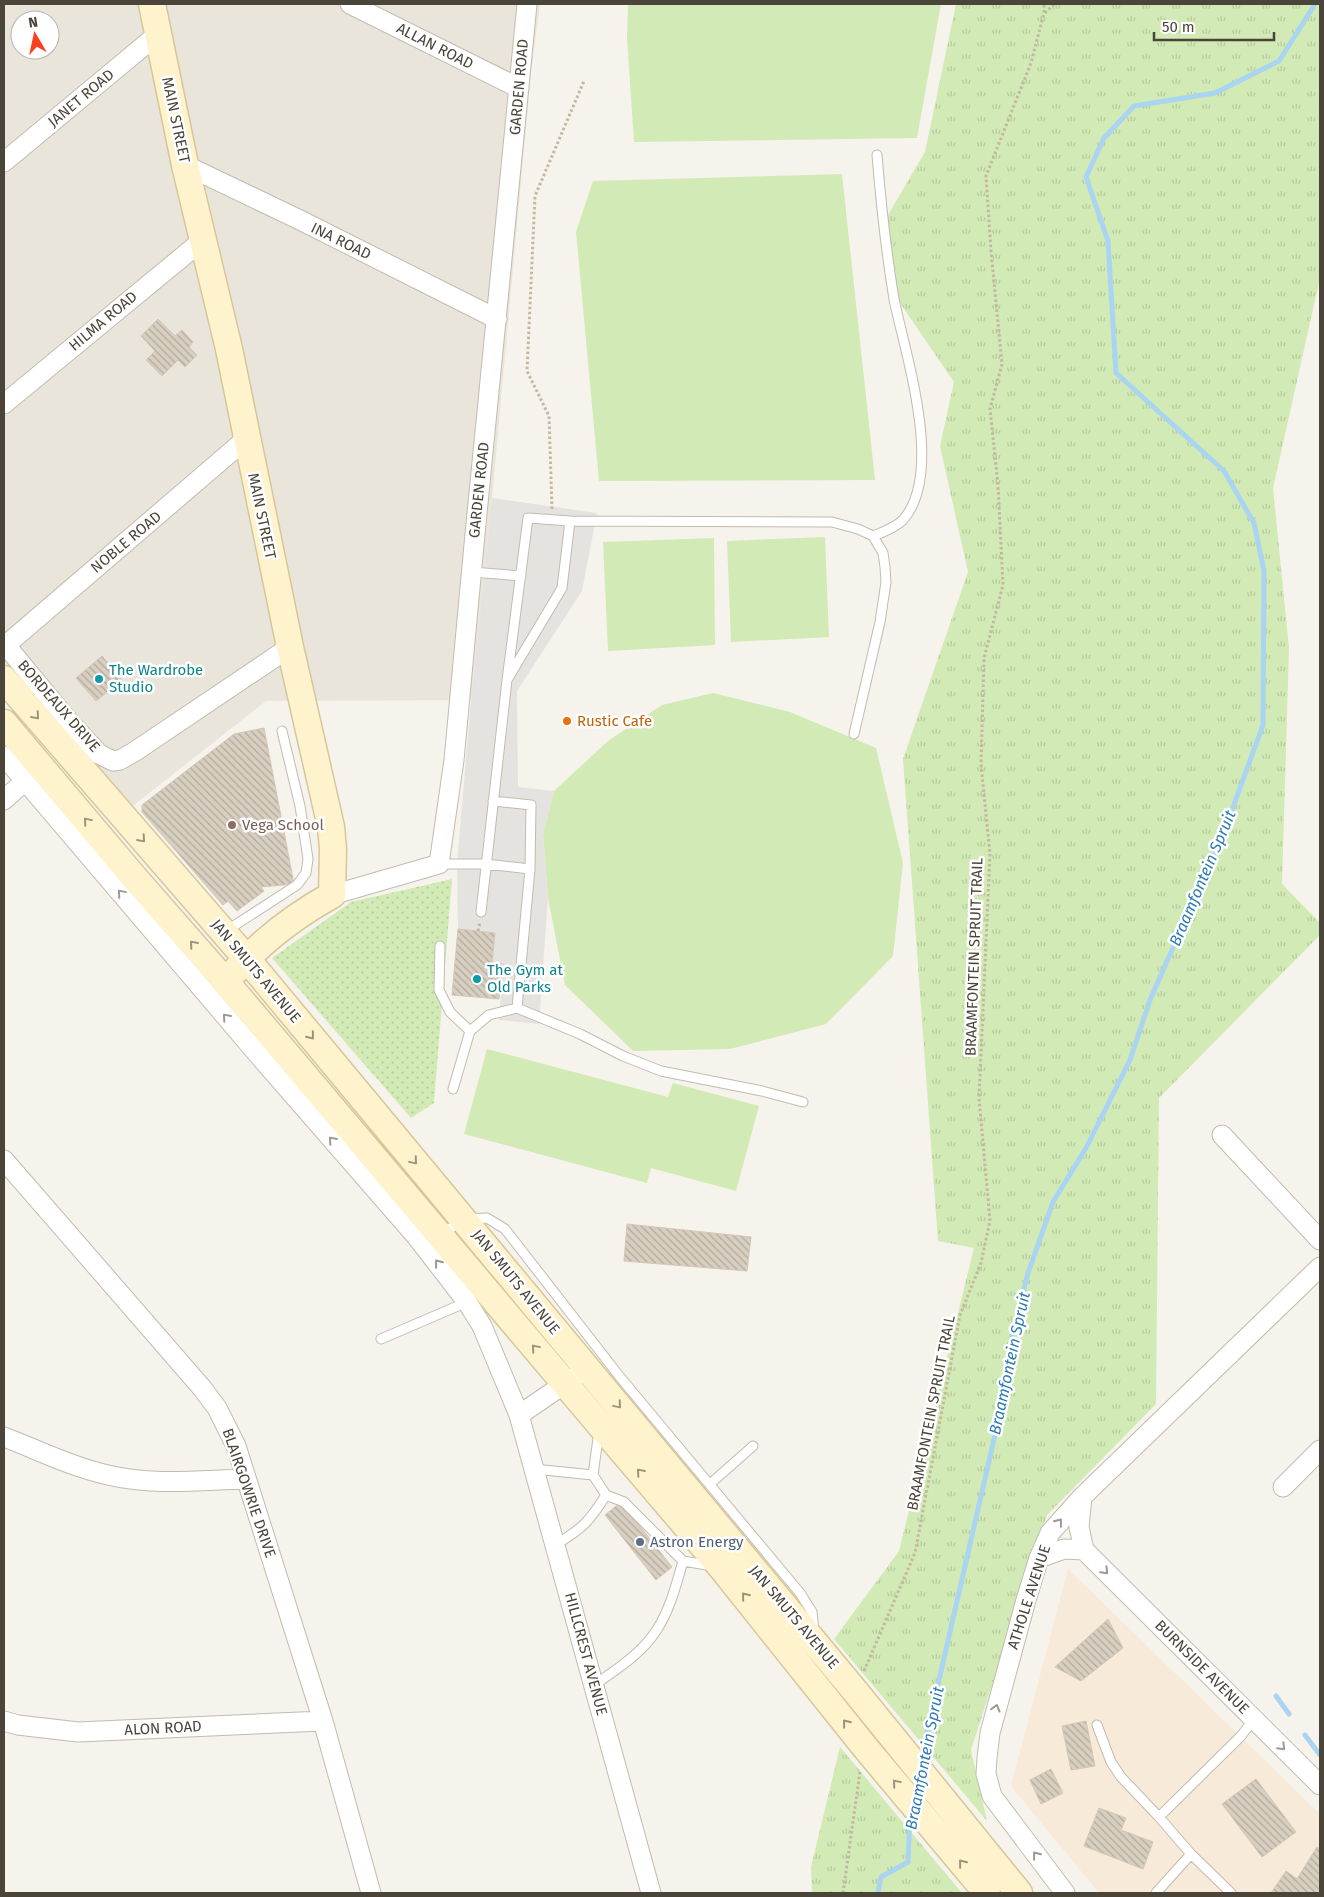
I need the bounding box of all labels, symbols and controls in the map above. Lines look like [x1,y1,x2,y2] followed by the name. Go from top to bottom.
[10,10,60,60] north arrow
[1154,10,1274,42] scale bar
[27,14,39,32] text: N
[1162,18,1195,36] text: 50 m
[394,19,476,73] street label: ALLAN ROAD
[506,38,532,136] street label: GARDEN ROAD
[44,65,118,131] street label: JANET ROAD
[158,75,194,165] street label: MAIN STREET
[308,219,374,263] street label: INA ROAD
[65,287,141,355] street label: HILMA ROAD
[465,441,493,539] street label: GARDEN ROAD
[244,471,280,561] street label: MAIN STREET
[87,507,165,577] street label: NOBLE ROAD
[14,656,104,756] street label: BORDEAUX DRIVE
[109,661,203,696] place label: The Wardrobe Studio
[93,673,105,685] marker: The Wardrobe Studio
[30,710,38,719] one-way arrow
[577,712,652,730] place label: Rustic Cafe
[561,715,573,727] marker: Rustic Cafe
[1165,807,1240,949] water label: Braamfontein Spruit
[242,816,324,834] place label: Vega School
[83,818,92,827] one-way arrow
[226,819,238,831] marker: Vega School
[137,833,146,842] one-way arrow
[962,857,986,1056] street label: BRAAMFONTEIN SPRUIT TRAIL
[117,890,126,899] one-way arrow
[207,916,305,1026] street label: JAN SMUTS AVENUE
[190,941,199,950] one-way arrow
[487,961,564,996] place label: The Gym at Old Parks
[471,973,483,985] marker: The Gym at Old Parks
[223,1014,232,1023] one-way arrow
[305,1030,313,1039] one-way arrow
[329,1136,338,1145] one-way arrow
[409,1156,418,1165] one-way arrow
[468,1226,564,1338] street label: JAN SMUTS AVENUE
[434,1260,443,1269] one-way arrow
[985,1290,1034,1436] water label: Braamfontein Spruit
[903,1313,959,1512] street label: BRAAMFONTEIN SPRUIT TRAIL
[532,1345,541,1354] one-way arrow
[612,1399,620,1408] one-way arrow
[218,1426,280,1560] street label: BLAIRGOWRIE DRIVE
[637,1469,645,1478] one-way arrow
[1053,1518,1062,1528] one-way arrow
[650,1533,744,1551] place label: Astron Energy
[634,1536,646,1548] marker: Astron Energy
[1004,1543,1054,1651] street label: ATHOLE AVENUE
[745,1562,843,1672] street label: JAN SMUTS AVENUE
[1099,1565,1108,1574] one-way arrow
[561,1590,611,1718] street label: HILLCREST AVENUE
[742,1593,750,1602] one-way arrow
[1151,1616,1253,1718] street label: BURNSIDE AVENUE
[901,1685,948,1831] water label: Braamfontein Spruit
[991,1705,1001,1713] one-way arrow
[124,1717,202,1739] street label: ALON ROAD
[844,1720,852,1729] one-way arrow
[1277,1741,1286,1750] one-way arrow
[892,1780,901,1789] one-way arrow
[1033,1852,1041,1861] one-way arrow
[960,1860,968,1869] one-way arrow

